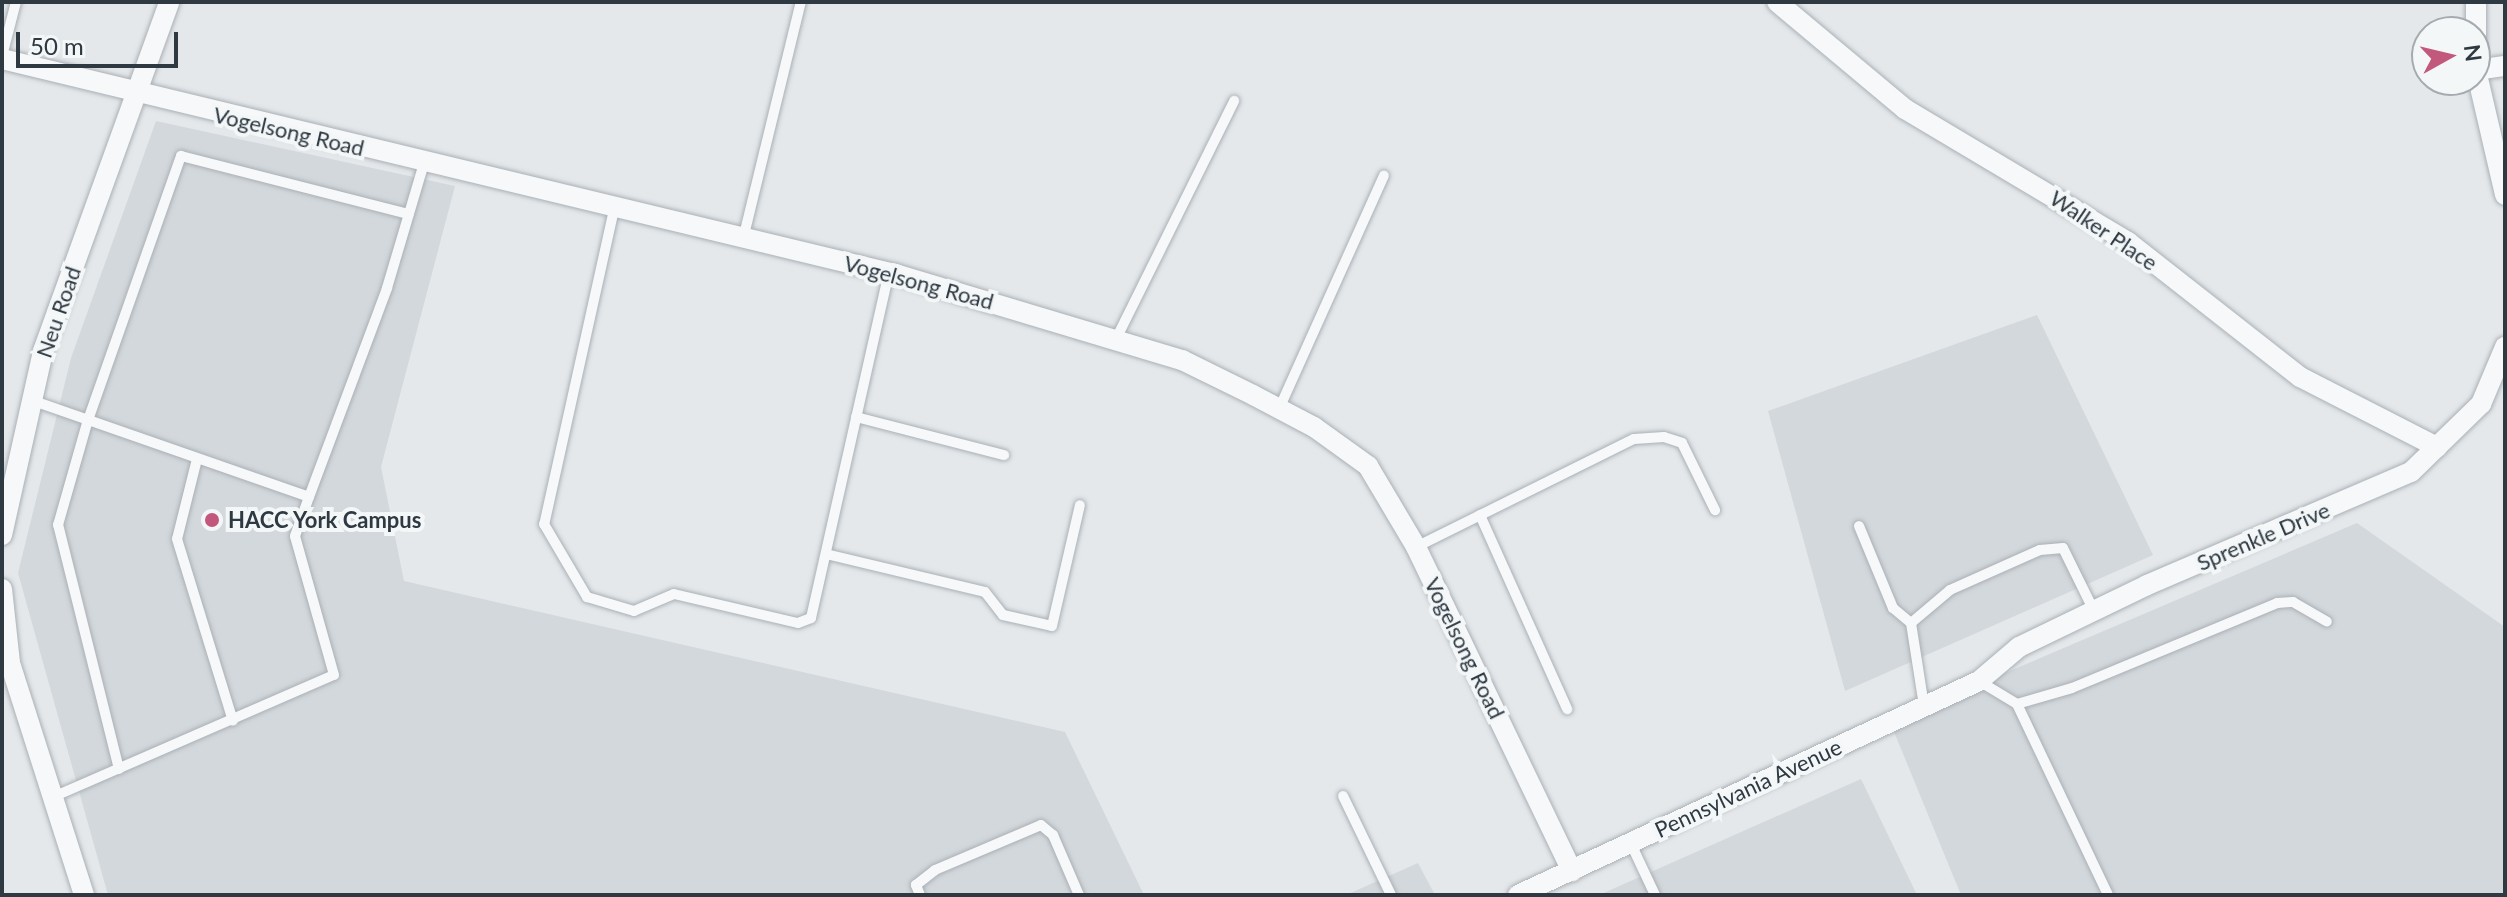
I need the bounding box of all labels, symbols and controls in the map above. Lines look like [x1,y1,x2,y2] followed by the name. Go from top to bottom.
[20,16,182,66] scale bar
[2411,16,2491,96] north arrow
[30,31,84,60] text: 50 m
[2459,43,2488,63] text: N
[211,101,367,161] street label: Vogelsong Road
[2045,184,2163,276] street label: Walker Place
[841,249,997,315] street label: Vogelsong Road
[30,263,86,361] street label: Neu Road
[2193,496,2333,576] street label: Sprenkle Drive
[228,507,422,533] place label: HACC York Campus
[203,511,221,529] marker: HACC York Campus
[1419,573,1511,723] street label: Vogelsong Road
[1650,733,1846,843] street label: Pennsylvania Avenue

